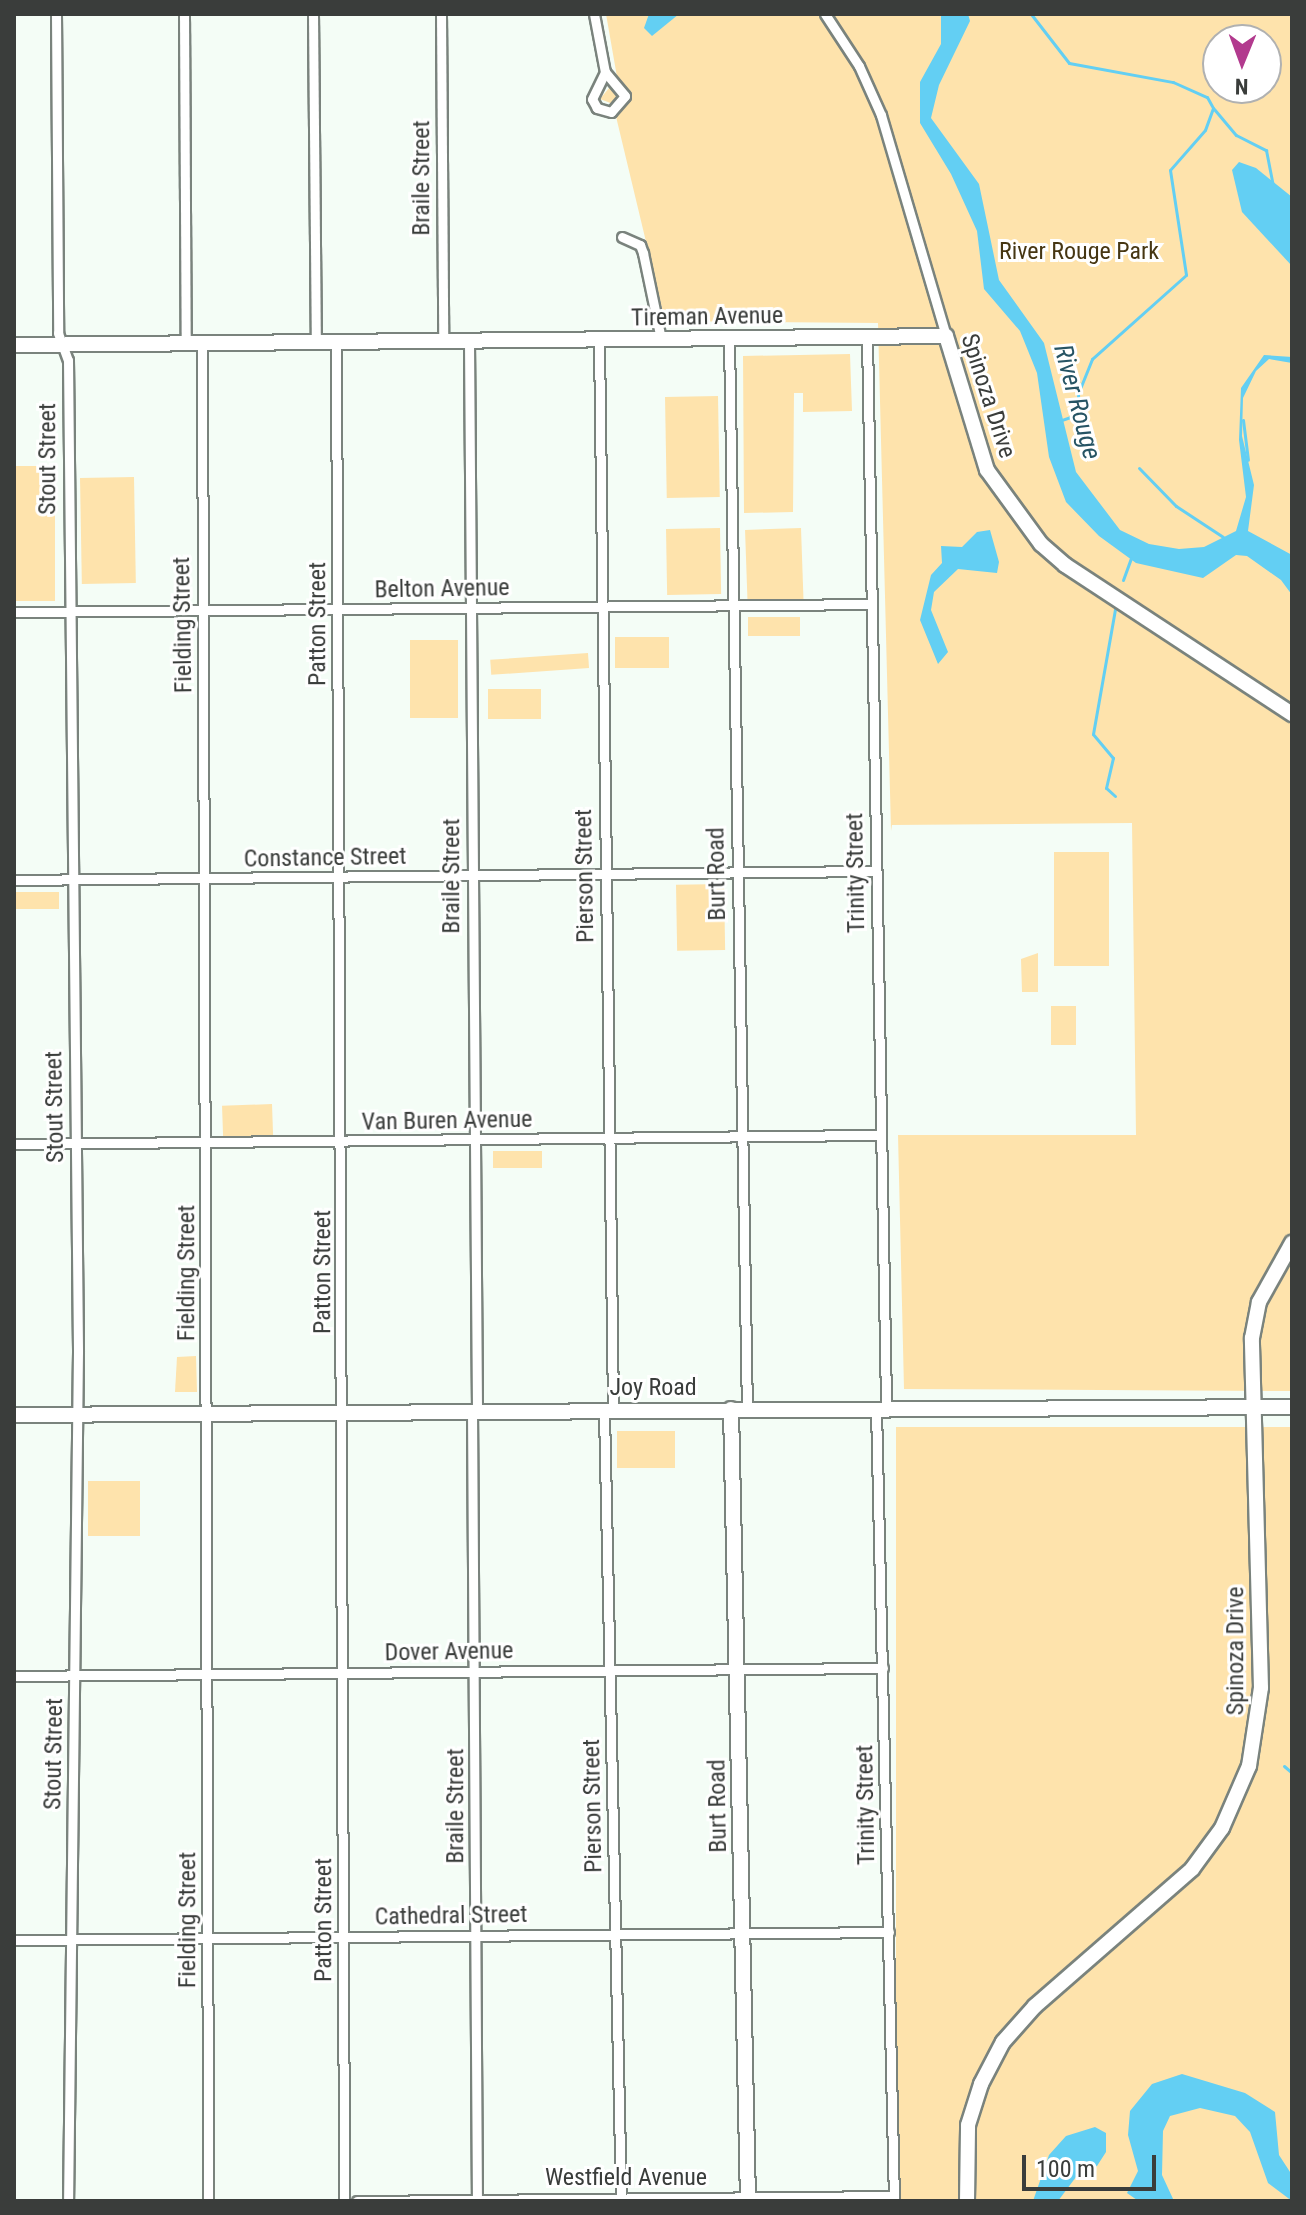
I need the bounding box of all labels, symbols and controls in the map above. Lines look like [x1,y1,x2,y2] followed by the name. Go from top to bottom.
[1202,24,1282,104] north arrow
[1235,74,1249,99] text: N
[408,120,436,236] street label: Braile Street
[999,238,1159,266] park label: River Rouge Park
[631,301,783,333] street label: Tireman Avenue
[954,330,1022,462] street label: Spinoza Drive
[1047,341,1107,463] water label: River Rouge
[34,403,62,515] street label: Stout Street
[167,557,199,693] street label: Fielding Street
[304,562,332,686] street label: Patton Street
[374,573,510,605] street label: Belton Avenue
[569,809,601,943] street label: Pierson Street
[841,813,871,933] street label: Trinity Street
[438,818,466,934] street label: Braile Street
[702,827,732,921] street label: Burt Road
[243,842,407,874] street label: Constance Street
[40,1051,70,1163] street label: Stout Street
[361,1105,533,1137] street label: Van Buren Avenue
[173,1205,201,1341] street label: Fielding Street
[309,1210,337,1334] street label: Patton Street
[609,1374,697,1402] street label: Joy Road
[1222,1587,1250,1715] street label: Spinoza Drive
[384,1636,514,1668] street label: Dover Avenue
[39,1698,69,1810] street label: Stout Street
[577,1739,609,1873] street label: Pierson Street
[851,1745,881,1865] street label: Trinity Street
[442,1748,470,1864] street label: Braile Street
[703,1759,733,1853] street label: Burt Road
[174,1852,202,1988] street label: Fielding Street
[310,1858,338,1982] street label: Patton Street
[374,1900,528,1932] street label: Cathedral Street
[1026,2139,1160,2189] scale bar
[1036,2155,1095,2183] text: 100 m
[545,2164,707,2192] street label: Westfield Avenue

